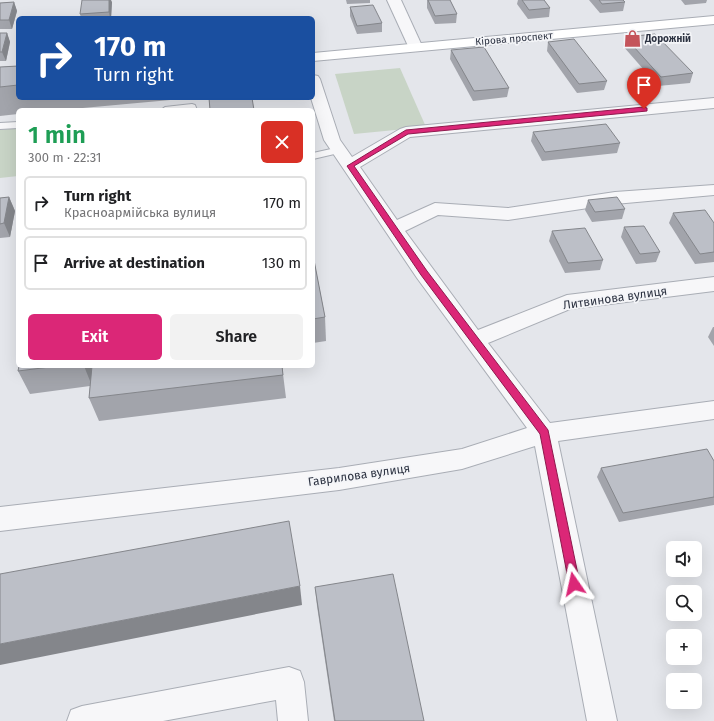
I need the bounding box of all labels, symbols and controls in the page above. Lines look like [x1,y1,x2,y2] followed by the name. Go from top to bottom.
[475,29,554,48] street label: Кірова проспект
[622,29,642,49] shop icon: Дорожній
[94,30,166,63] text: 170 m
[28,32,80,84] icon: right
[644,33,691,45] place label: Дорожній
[94,64,174,86] text: Turn right
[627,68,661,109] pin
[633,74,655,96] icon: arrive
[28,121,86,149] text: 1 min
[261,121,303,163] button: close
[28,150,102,165] text: 300 m · 22:31
[64,187,131,205] text: Turn right
[30,192,52,214] icon: right
[263,194,301,212] text: 170 m
[64,205,216,220] text: Красноармійська вулиця
[30,252,52,274] icon: arrive
[64,254,205,272] text: Arrive at destination
[262,254,301,272] text: 130 m
[562,284,668,312] street label: Литвинова вулиця
[28,314,162,360] button: Exit
[170,314,303,360] button: Share
[307,461,411,489] street label: Гаврилова вулиця
[666,541,702,709] map controls
[666,541,702,577] button: sound
[553,563,595,605] position arrow
[666,585,702,621] button: search
[666,629,702,665] button: +
[666,673,702,709] button: −

